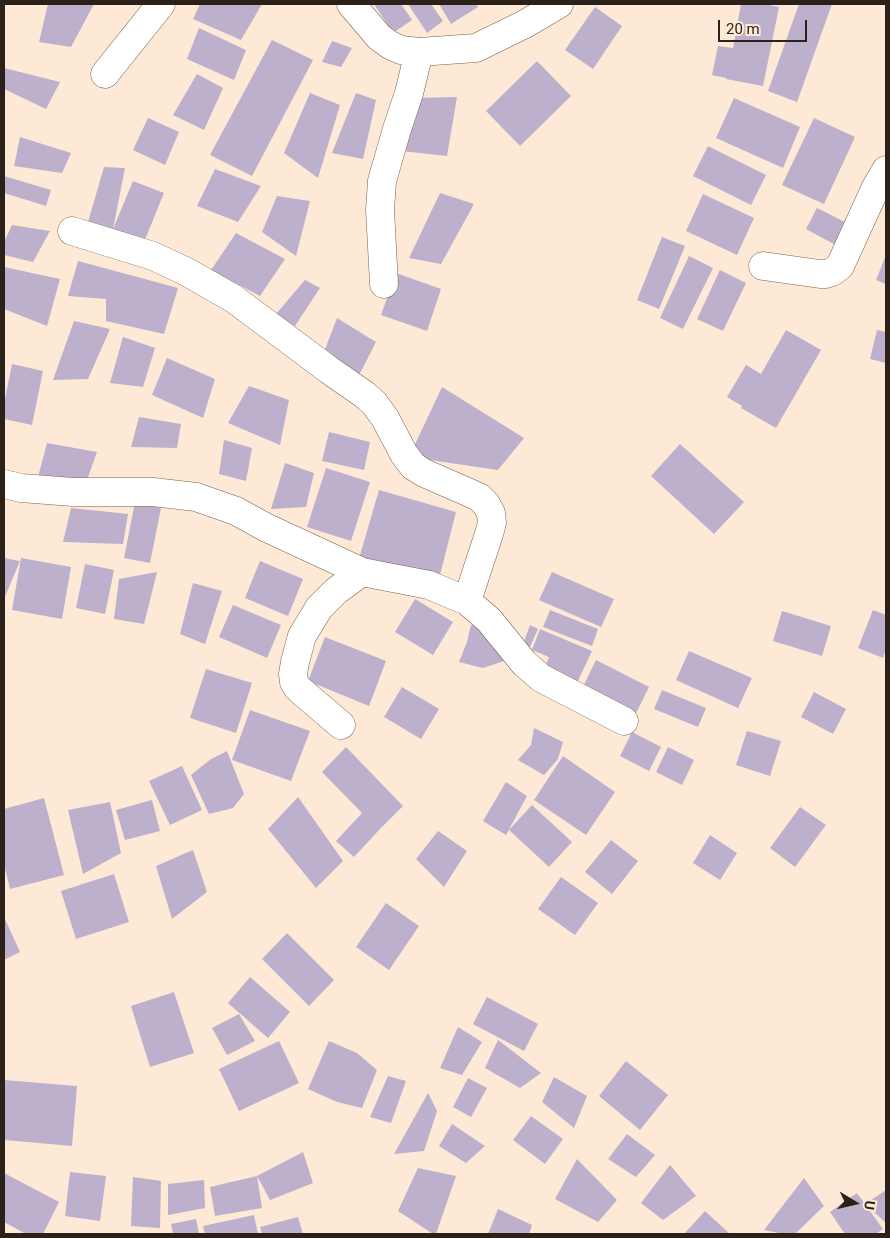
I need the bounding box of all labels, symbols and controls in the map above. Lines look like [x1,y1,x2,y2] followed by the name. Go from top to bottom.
[720,10,809,42] scale bar
[726,20,760,38] text: 20 m
[830,1178,880,1228] north arrow
[861,1200,878,1211] text: U

